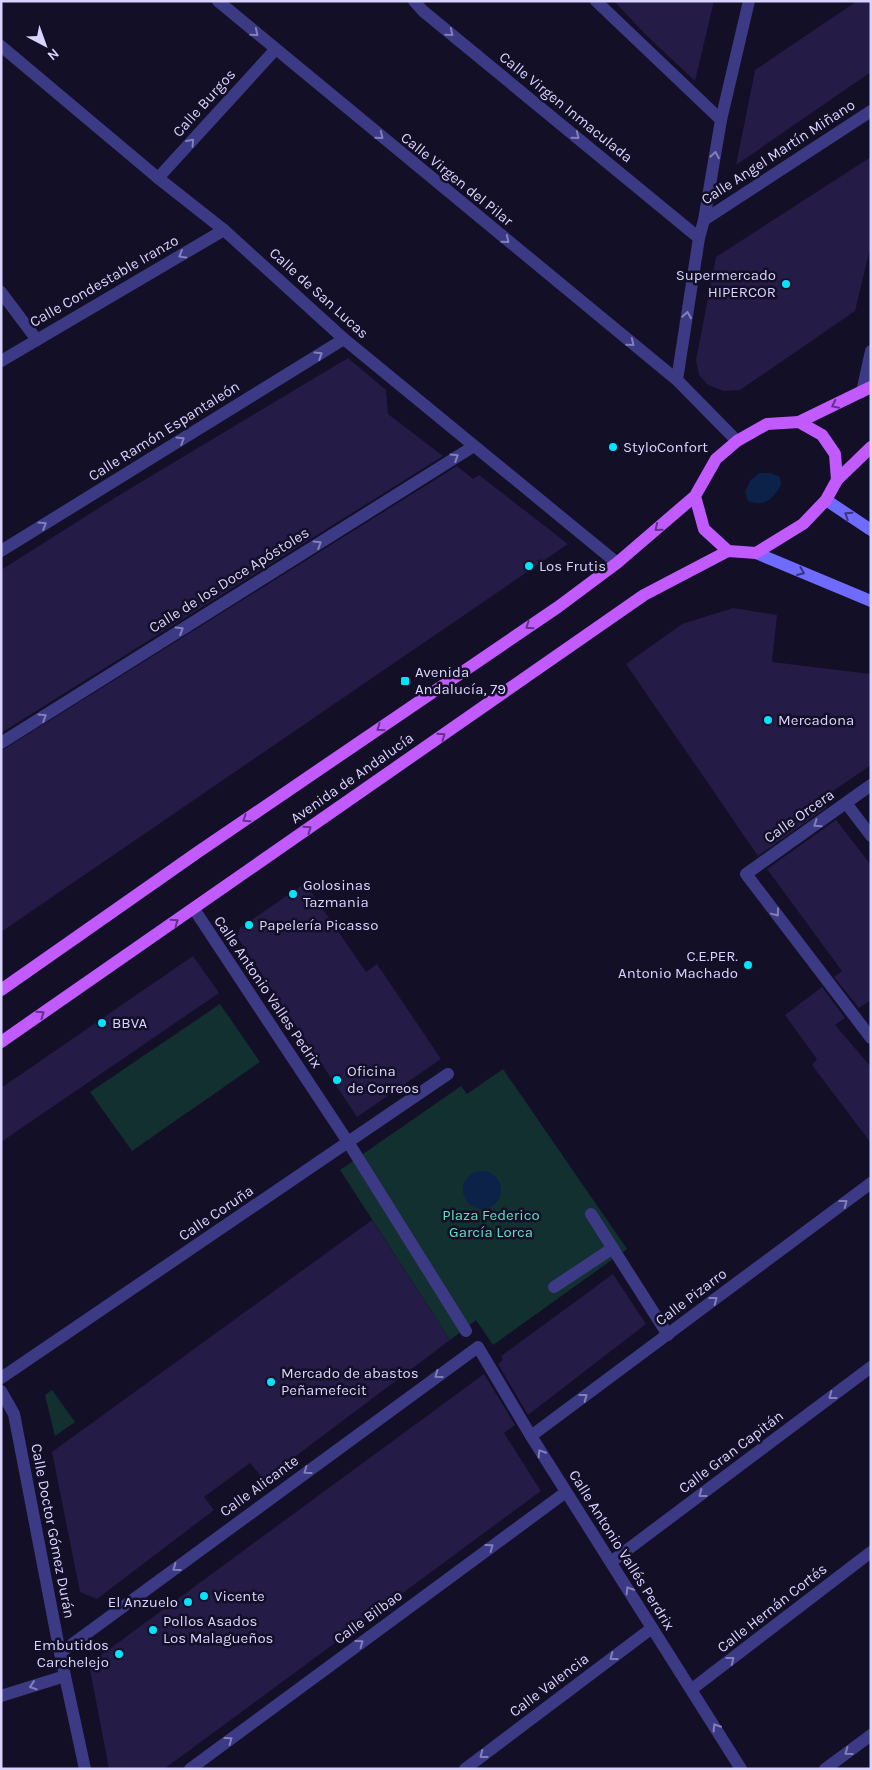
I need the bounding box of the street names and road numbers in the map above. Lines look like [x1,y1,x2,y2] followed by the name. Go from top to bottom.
[496,48,636,166] street label: Calle Virgen Inmaculada
[169,65,239,141] street label: Calle Burgos
[698,96,858,208] street label: Calle Angel Martín Miñano
[397,128,517,230] street label: Calle Virgen del Pilar
[27,231,181,331] street label: Calle Condestable Iranzo
[266,244,372,342] street label: Calle de San Lucas
[85,377,243,485] street label: Calle Ramón Espantaleón
[146,523,312,637] street label: Calle de los Doce Apóstoles
[287,729,417,827] street label: Avenida de Andalucía
[761,785,837,847] street label: Calle Orcera
[210,912,326,1072] street label: Calle Antonio Valles Pedrix
[175,1181,257,1245] street label: Calle Coruña
[652,1264,730,1330] street label: Calle Pizarro
[675,1407,787,1497] street label: Calle Gran Capitán
[27,1442,79,1620] street label: Calle Doctor Gómez Durán
[216,1451,302,1521] street label: Calle Alicante
[565,1467,679,1634] street label: Calle Antonio Vallés Perdrix
[714,1560,830,1656] street label: Calle Hernán Cortés
[330,1586,406,1648] street label: Calle Bilbao
[506,1649,592,1721] street label: Calle Valencia

